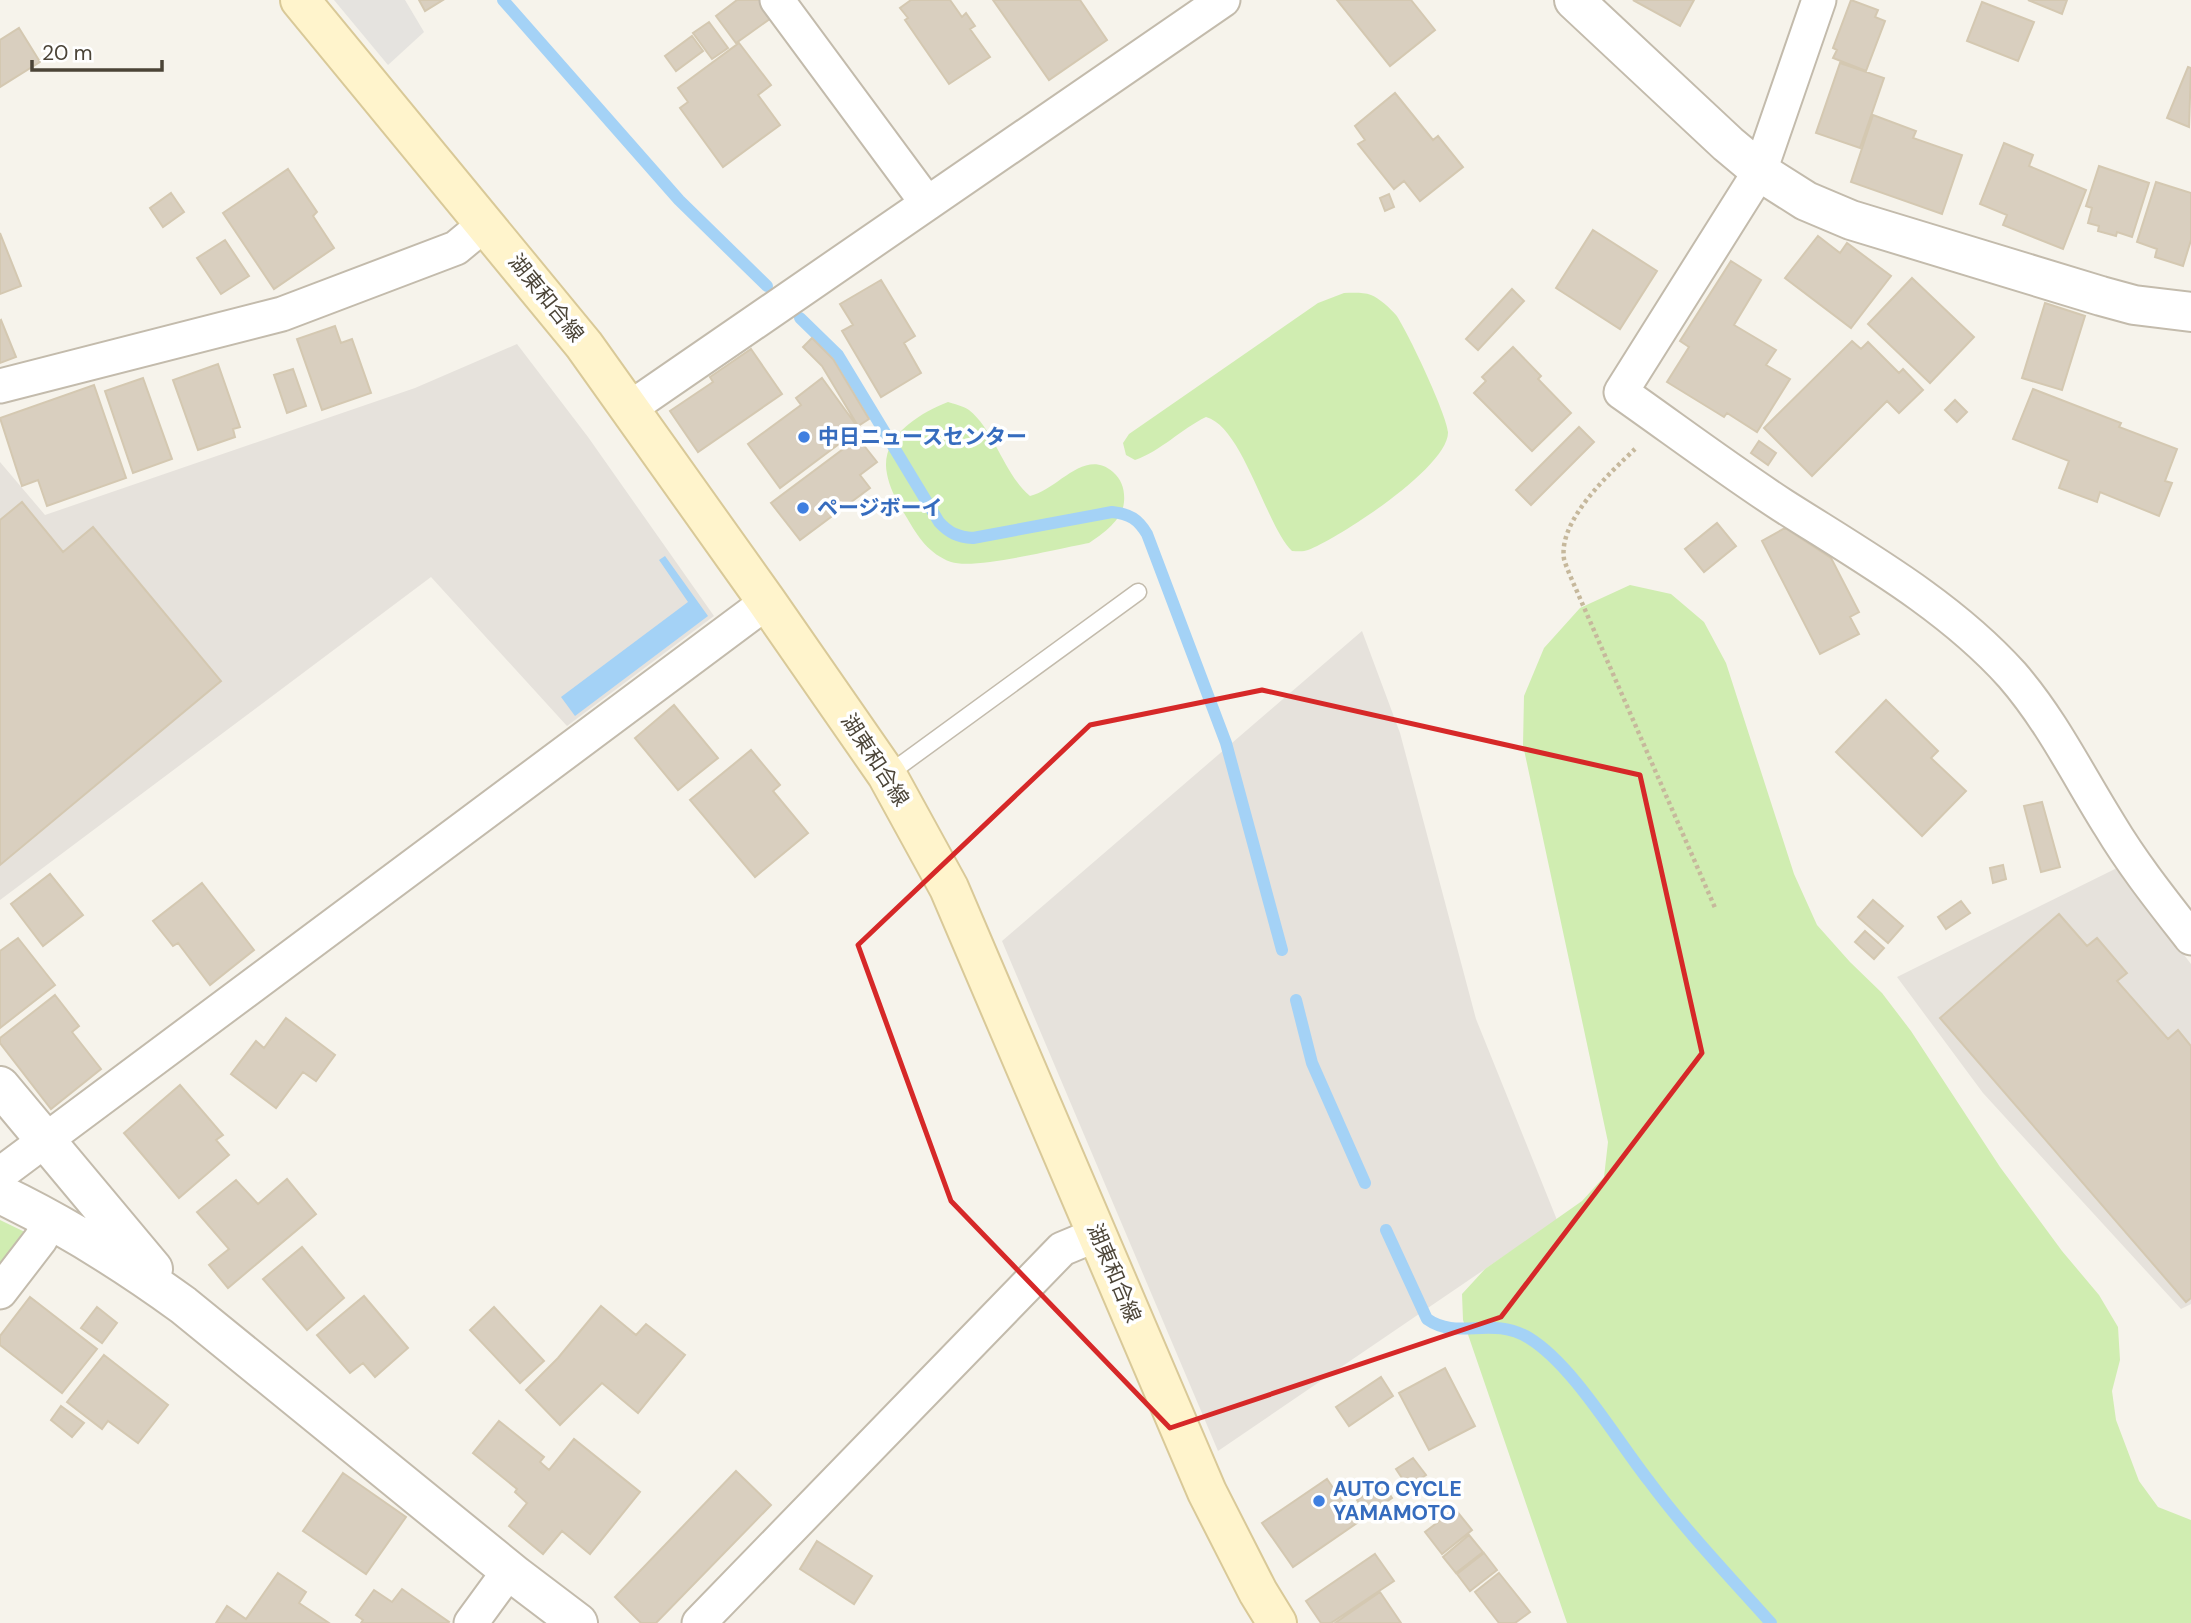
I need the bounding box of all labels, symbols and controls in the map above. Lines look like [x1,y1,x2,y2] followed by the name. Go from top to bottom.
[32,28,161,72] scale bar
[42,39,93,67] text: 20 m
[502,248,590,348] street label: 湖東和合線
[818,423,1027,451] place label: 中日ニュースセンター
[796,429,812,445] marker: 中日ニュースセンター
[817,494,943,522] place label: ページボーイ
[795,500,811,516] marker: ページボーイ
[835,708,915,812] street label: 湖東和合線
[1081,1219,1147,1327] street label: 湖東和合線
[1333,1475,1462,1527] place label: AUTO CYCLE YAMAMOTO
[1311,1493,1327,1509] marker: AUTO CYCLE YAMAMOTO

